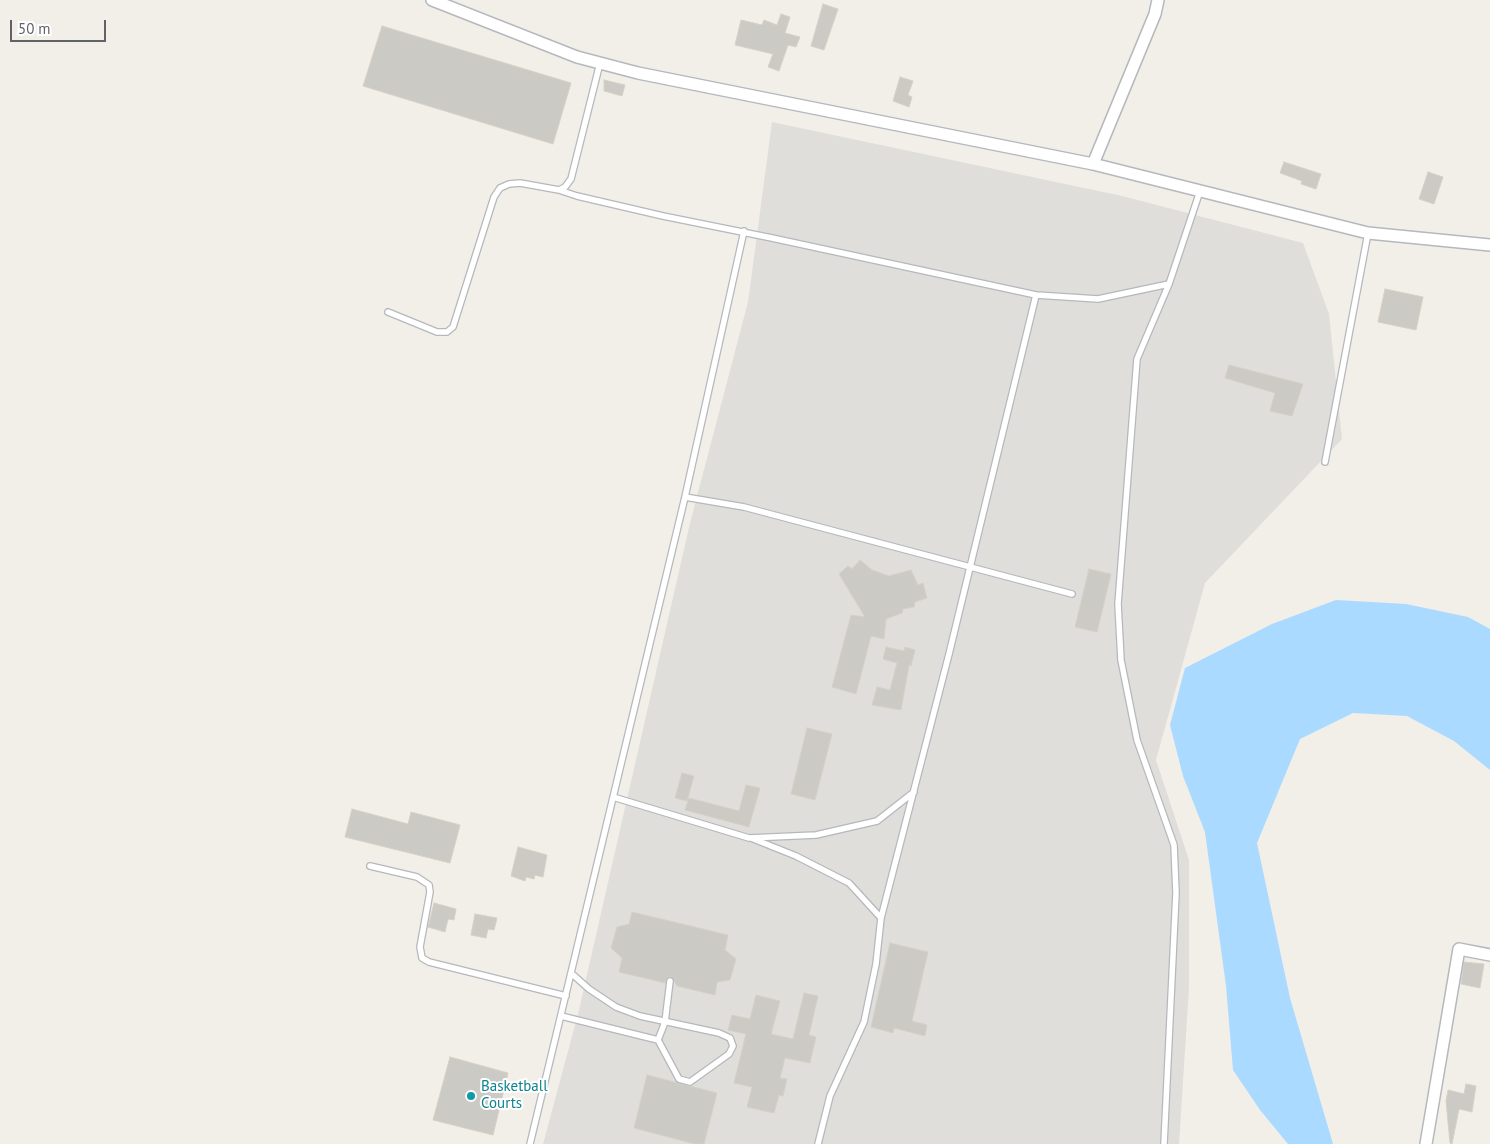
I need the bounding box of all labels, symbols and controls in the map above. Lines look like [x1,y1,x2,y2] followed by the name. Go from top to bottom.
[12,10,109,42] scale bar
[18,19,51,38] text: 50 m
[481,1078,548,1113] place label: Basketball Courts
[465,1090,477,1102] marker: Basketball Courts

